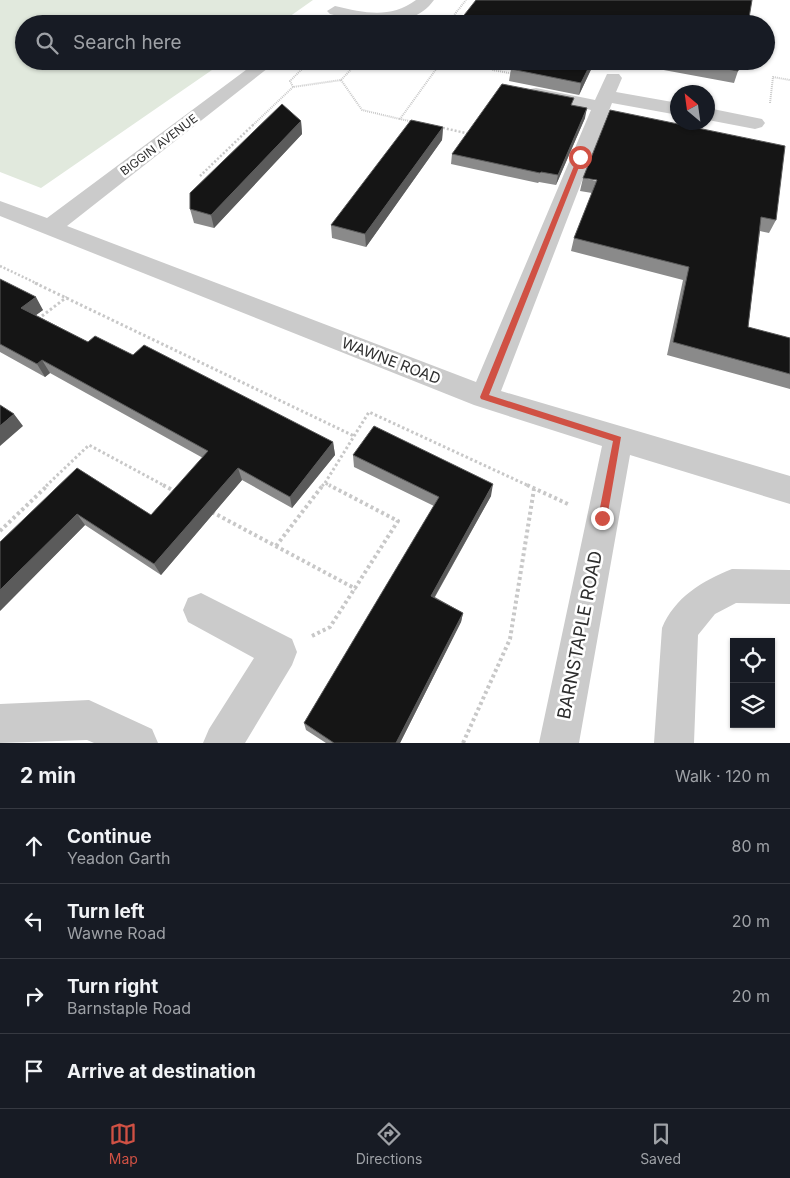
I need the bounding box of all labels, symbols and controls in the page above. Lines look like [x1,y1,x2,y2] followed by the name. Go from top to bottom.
[15,15,775,70] search box
[33,29,61,57] icon: search
[73,31,182,54] text: Search here
[670,85,715,130] north arrow
[117,111,200,179] street label: BIGGIN AVENUE
[569,146,592,169] route start
[339,333,443,388] street label: WAWNE ROAD
[591,507,614,530] route end
[553,549,606,721] street label: BARNSTAPLE ROAD
[730,638,775,728] map controls
[730,638,775,683] button: locate
[730,683,775,728] button: layers
[20,763,76,788] text: 2 min
[675,766,770,786] text: Walk · 120 m
[67,825,152,848] text: Continue
[20,832,48,860] icon: ahead
[731,836,770,856] text: 80 m
[67,848,170,868] text: Yeadon Garth
[67,900,145,923] text: Turn left
[20,907,48,935] icon: left
[732,911,770,931] text: 20 m
[67,923,166,943] text: Wawne Road
[67,975,158,998] text: Turn right
[20,982,48,1010] icon: right
[732,986,770,1006] text: 20 m
[67,998,191,1018] text: Barnstaple Road
[20,1057,48,1085] icon: arrive
[67,1060,256,1083] text: Arrive at destination
[109,1120,138,1167] tab: Map
[356,1120,422,1167] tab: Directions
[640,1120,681,1167] tab: Saved

